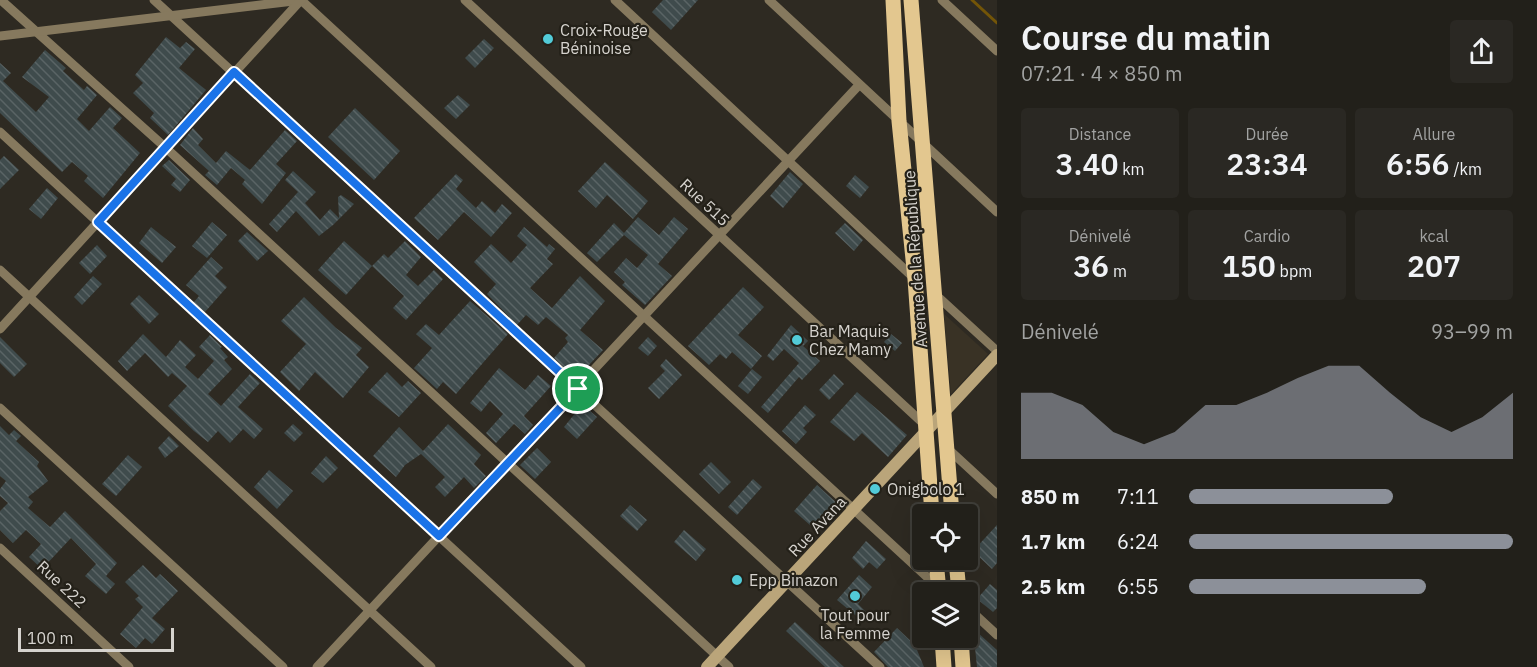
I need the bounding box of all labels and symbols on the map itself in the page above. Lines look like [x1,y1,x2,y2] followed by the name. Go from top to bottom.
[560,20,648,58] place label: Croix-Rouge Béninoise
[541,32,555,46] marker: Croix-Rouge Béninoise
[899,169,931,348] street label: Avenue de la République
[676,174,734,230] street label: Rue 515
[809,321,891,359] place label: Bar Maquis Chez Mamy
[790,333,804,347] marker: Bar Maquis Chez Mamy
[552,363,603,414] pin
[887,479,965,499] place label: Onigbolo 1
[868,482,882,496] marker: Onigbolo 1
[784,491,850,561] street label: Rue Avana
[33,556,91,612] street label: Rue 222
[749,570,838,590] place label: Epp Binazon
[730,573,744,587] marker: Epp Binazon
[848,589,862,603] marker: Tout pour la Femme
[820,605,891,643] place label: Tout pour la Femme
[18,625,174,652] scale bar

